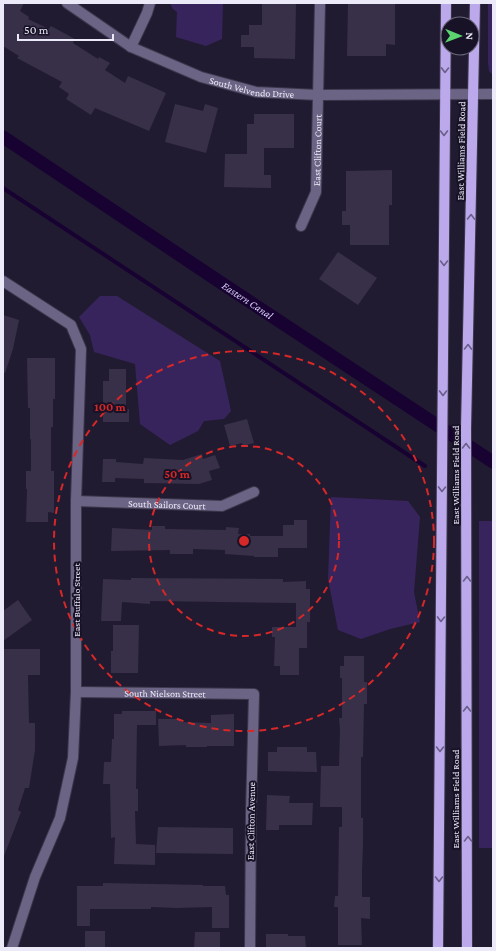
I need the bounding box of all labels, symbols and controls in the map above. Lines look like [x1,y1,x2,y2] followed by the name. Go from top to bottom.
[18,16,113,42] scale bar
[440,16,480,56] north arrow
[24,23,49,37] text: 50 m
[464,32,476,41] text: N
[441,67,449,73] one-way arrow
[208,74,295,99] street label: South Velvendo Drive
[455,101,467,201] street label: East Williams Field Road
[311,113,323,186] street label: East Clifton Court
[440,130,448,136] one-way arrow
[467,214,476,220] one-way arrow
[440,260,448,266] one-way arrow
[220,279,276,321] water label: Eastern Canal
[464,344,472,350] one-way arrow
[439,390,447,396] one-way arrow
[94,400,127,414] text: 100 m
[450,425,461,525] street label: East Williams Field Road
[462,443,470,449] one-way arrow
[164,467,191,481] text: 50 m
[438,486,446,492] one-way arrow
[128,497,207,511] street label: South Sailors Court
[237,534,251,548] centre of rings
[71,563,82,637] street label: East Buffalo Street
[463,576,471,582] one-way arrow
[437,616,445,622] one-way arrow
[124,687,206,699] street label: South Nielson Street
[463,706,471,712] one-way arrow
[436,746,444,752] one-way arrow
[450,749,461,849] street label: East Williams Field Road
[245,781,257,860] street label: East Clifton Avenue
[464,836,472,842] one-way arrow
[434,876,443,882] one-way arrow

